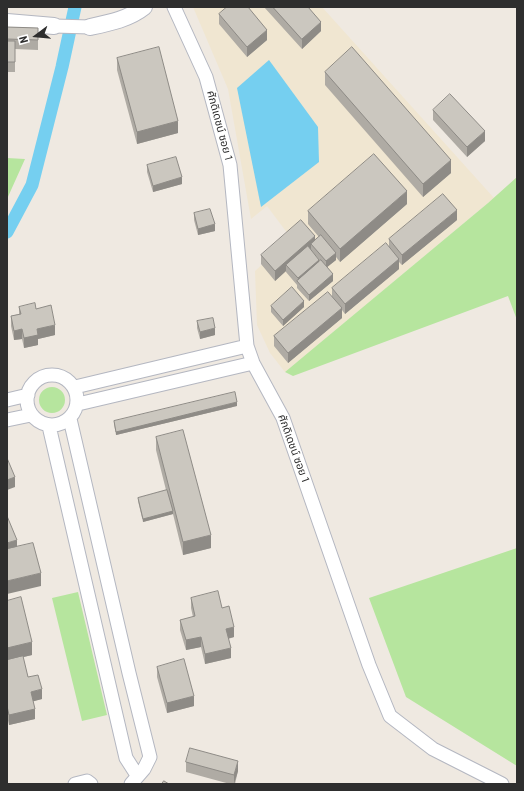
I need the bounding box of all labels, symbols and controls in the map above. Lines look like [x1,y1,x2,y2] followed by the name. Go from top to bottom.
[16,16,56,56] north arrow
[17,34,31,44] text: N
[203,89,235,163] street label: ศักดิเดชน์ ซอย 1
[274,413,312,485] street label: ศักดิเดชน์ ซอย 1

